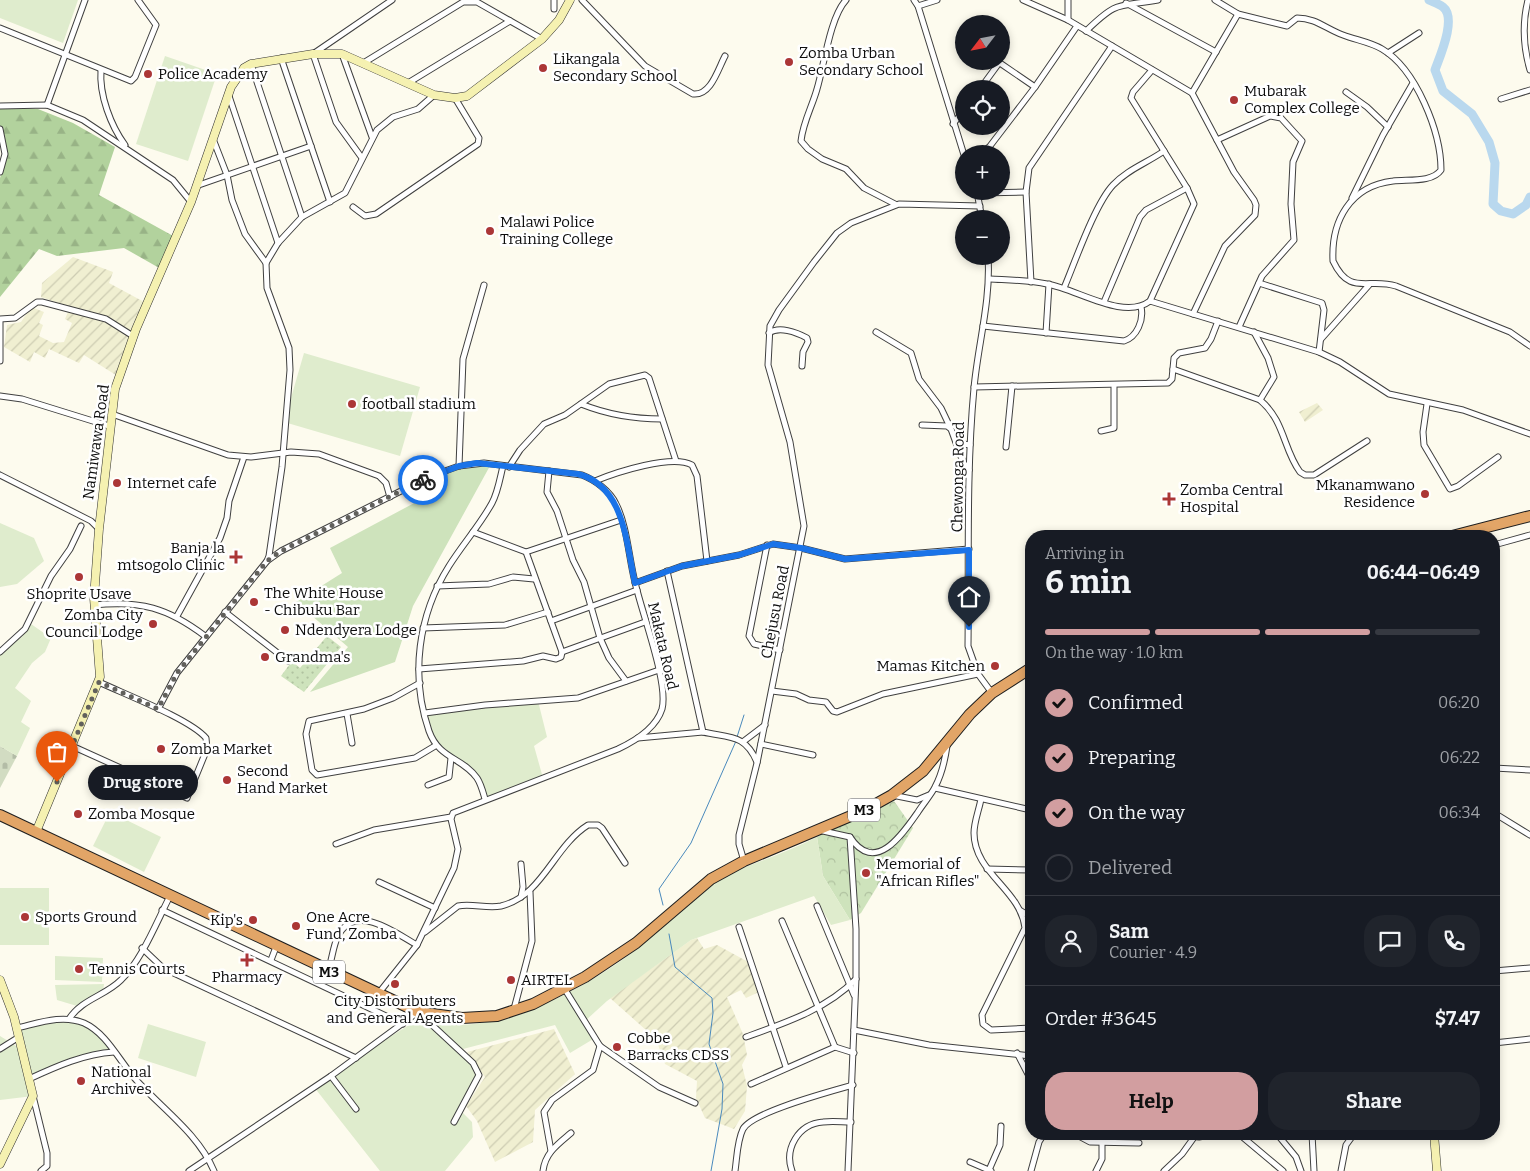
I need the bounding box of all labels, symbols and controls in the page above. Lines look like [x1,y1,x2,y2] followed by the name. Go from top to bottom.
[955,15,1010,70] north arrow
[955,15,1010,265] map controls
[799,44,923,79] place label: Zomba Urban Secondary School
[553,50,677,85] place label: Likangala Secondary School
[783,56,795,68] marker: Zomba Urban Secondary School
[537,62,549,74] marker: Likangala Secondary School
[158,65,268,83] place label: Police Academy
[142,68,154,80] marker: Police Academy
[955,80,1010,135] button: locate
[1244,82,1360,117] place label: Mubarak Complex College
[1228,94,1240,106] marker: Mubarak Complex College
[955,145,1010,200] button: +
[955,210,1010,265] button: −
[500,213,613,248] place label: Malawi Police Training College
[484,225,496,237] marker: Malawi Police Training College
[79,383,113,501] street label: Namiwawa Road
[362,395,476,413] place label: football stadium
[346,398,358,410] marker: football stadium
[948,421,968,533] street label: Chewonga Road
[398,455,448,505] courier
[409,466,437,494] icon: bike
[127,474,217,492] place label: Internet cafe
[1316,476,1415,511] place label: Mkanamwano Residence
[111,477,123,489] marker: Internet cafe
[1180,481,1283,516] place label: Zomba Central Hospital
[1419,488,1431,500] marker: Mkanamwano Residence
[1162,492,1176,506] marker: Zomba Central Hospital
[117,539,225,574] place label: Banja la mtsogolo Clinic
[1045,544,1124,563] text: Arriving in
[229,550,243,564] marker: Banja la mtsogolo Clinic
[1367,561,1480,584] text: 06:44–06:49
[1045,563,1131,601] text: 6 min
[757,564,793,660] street label: Chejusu Road
[73,571,85,583] marker: Shoprite Usave
[948,576,990,627] pin
[955,583,983,611] icon: home
[264,584,384,619] place label: The White House - Chibuku Bar
[27,585,131,603] place label: Shoprite Usave
[248,596,260,608] marker: The White House - Chibuku Bar
[644,600,682,692] street label: Makata Road
[45,606,143,641] place label: Zomba City Council Lodge
[147,618,159,630] marker: Zomba City Council Lodge
[295,621,417,639] place label: Ndendyera Lodge
[279,624,291,636] marker: Ndendyera Lodge
[1045,643,1183,662] text: On the way · 1.0 km
[275,648,350,666] place label: Grandma's
[259,651,271,663] marker: Grandma's
[876,657,985,675] place label: Mamas Kitchen
[989,660,1001,672] marker: Mamas Kitchen
[1045,689,1073,717] icon: check
[1088,691,1183,714] text: Confirmed
[1438,693,1480,712] text: 06:20
[36,731,78,782] pin
[43,738,71,766] icon: bag
[171,740,273,758] place label: Zomba Market
[155,743,167,755] marker: Zomba Market
[1045,744,1073,772] icon: check
[1088,746,1176,769] text: Preparing
[1440,748,1480,767] text: 06:22
[237,762,328,797] place label: Second Hand Market
[87,764,197,800] callout: Drug store
[103,773,183,792] text: Drug store
[221,774,233,786] marker: Second Hand Market
[848,798,880,822] road number: M3
[1045,799,1073,827] icon: check
[1088,801,1185,824] text: On the way
[1439,803,1480,822] text: 06:34
[88,805,195,823] place label: Zomba Mosque
[72,808,84,820] marker: Zomba Mosque
[876,855,979,890] place label: Memorial of "African Rifles"
[1088,856,1172,879] text: Delivered
[860,867,872,879] marker: Memorial of "African Rifles"
[35,908,137,926] place label: Sports Ground
[306,908,397,943] place label: One Acre Fund, Zomba
[19,911,31,923] marker: Sports Ground
[210,911,243,929] place label: Kip's
[247,914,259,926] marker: Kip's
[1045,915,1097,967] button: person
[1364,915,1416,967] button: chat
[1428,915,1480,967] button: phone
[290,920,302,932] marker: One Acre Fund, Zomba
[1109,920,1149,943] text: Sam
[1109,943,1197,962] text: Courier · 4.9
[241,954,253,966] marker: Pharmacy
[89,960,185,978] place label: Tennis Courts
[313,960,345,984] road number: M3
[73,963,85,975] marker: Tennis Courts
[212,968,282,986] place label: Pharmacy
[521,971,572,989] place label: AIRTEL
[505,974,517,986] marker: AIRTEL
[389,978,401,990] marker: City Distoributers and General Agents
[327,992,463,1027] place label: City Distoributers and General Agents
[1045,1007,1157,1030] text: Order #3645
[1435,1007,1480,1030] text: $7.47
[627,1029,729,1064] place label: Cobbe Barracks CDSS
[611,1041,623,1053] marker: Cobbe Barracks CDSS
[91,1063,152,1098] place label: National Archives
[1045,1072,1258,1130] button: Help
[1268,1072,1480,1130] button: Share
[75,1075,87,1087] marker: National Archives

